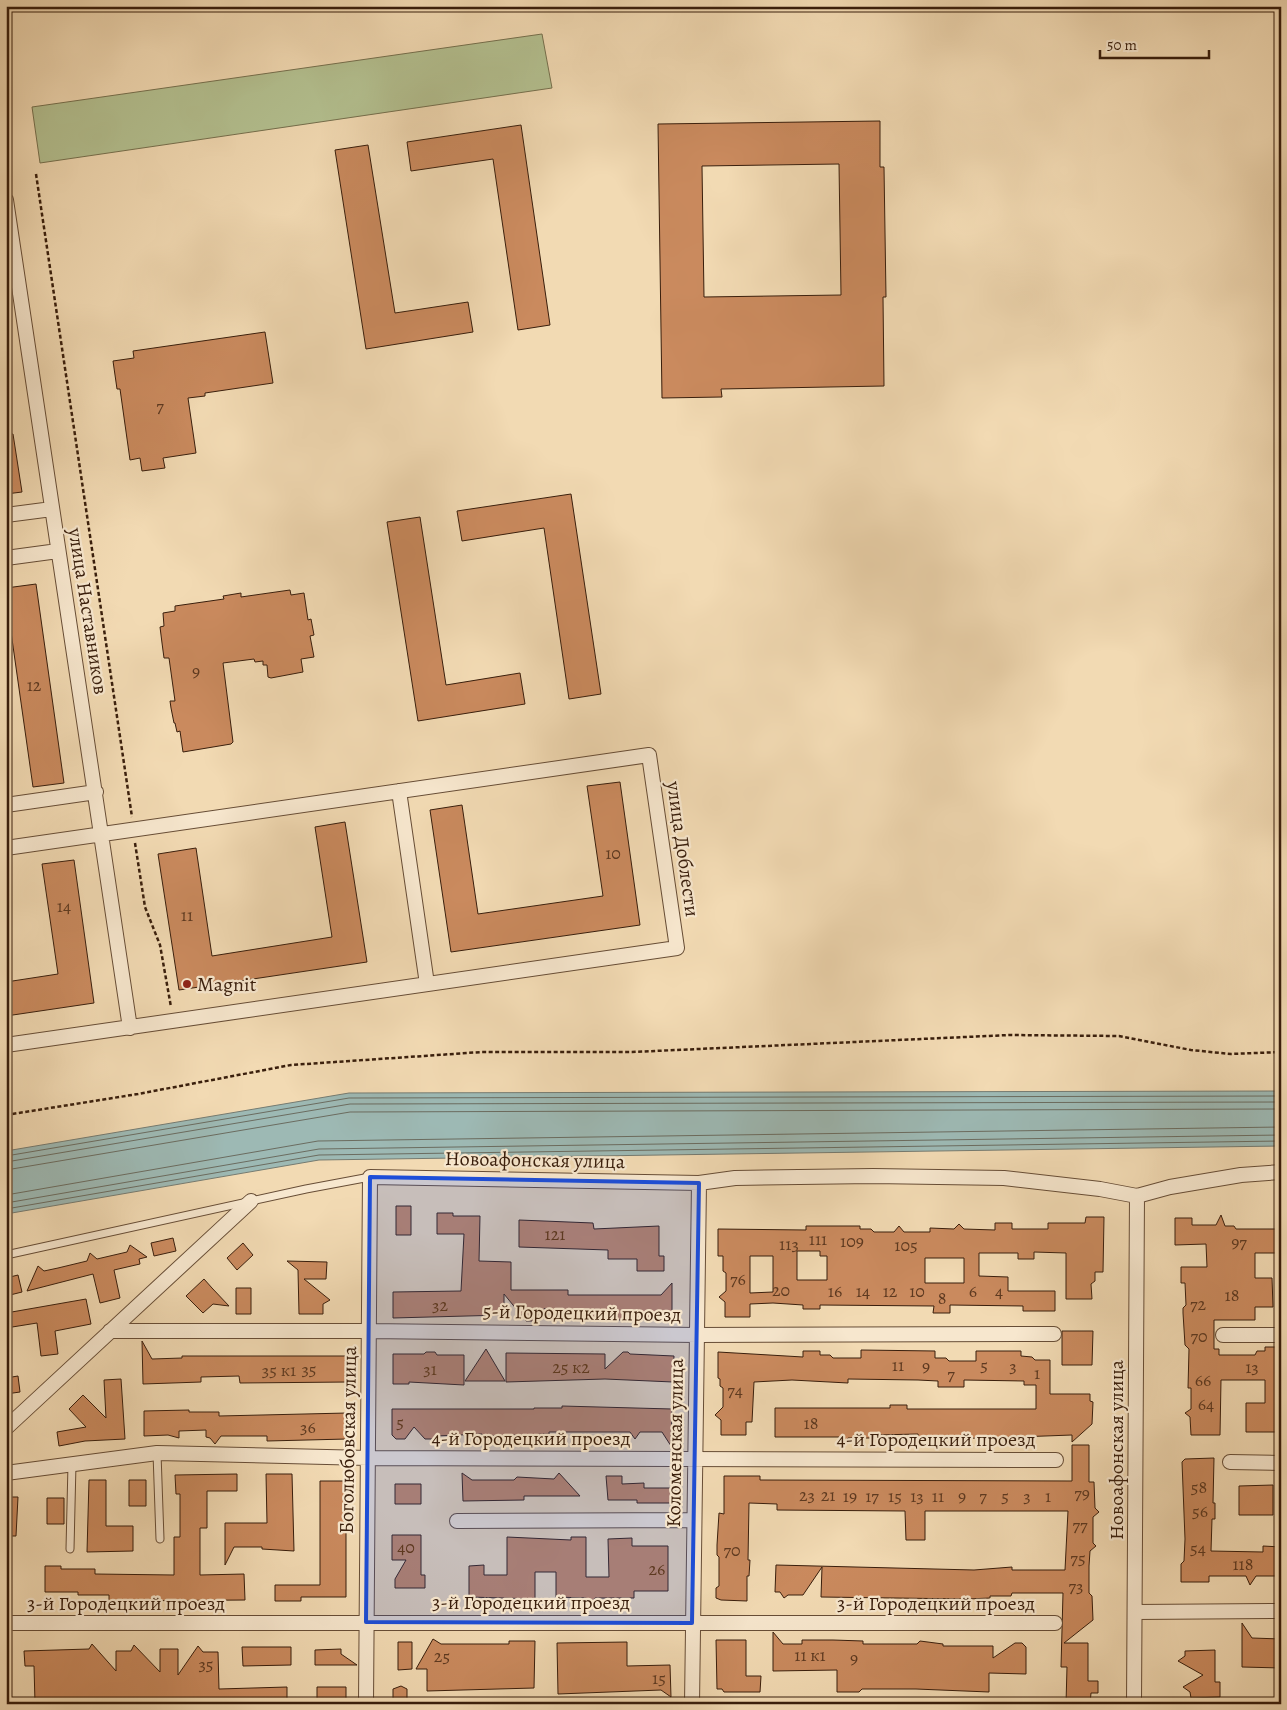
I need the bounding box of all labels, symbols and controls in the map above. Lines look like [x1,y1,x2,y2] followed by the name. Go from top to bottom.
[1100,28,1208,60] scale bar
[1107,35,1137,55] text: 50 m
[156,394,164,418] house number: 7
[61,525,114,696] street label: улица Наставников
[192,659,200,683] house number: 9
[27,673,42,697] house number: 12
[660,778,706,919] street label: улица Доблести
[605,841,621,865] house number: 10
[57,894,71,918] house number: 14
[181,903,193,927] house number: 11
[197,971,257,998] place label: Magnit
[181,978,193,990] marker: Magnit
[445,1145,626,1175] street label: Новоафонская улица
[545,1222,565,1246] house number: 121
[809,1227,827,1251] house number: 111
[840,1229,864,1253] house number: 109
[1231,1230,1247,1254] house number: 97
[779,1232,799,1256] house number: 113
[894,1233,918,1257] house number: 105
[730,1267,746,1291] house number: 76
[772,1278,790,1302] house number: 20
[828,1279,842,1303] house number: 16
[856,1279,870,1303] house number: 14
[883,1279,898,1303] house number: 12
[909,1279,925,1303] house number: 10
[969,1279,977,1303] house number: 6
[995,1279,1003,1303] house number: 4
[1225,1283,1239,1307] house number: 18
[938,1286,946,1310] house number: 8
[1190,1292,1206,1316] house number: 72
[432,1293,448,1317] house number: 32
[483,1298,682,1328] street label: 5-й Городецкий проезд
[1190,1324,1208,1348] house number: 70
[333,1345,363,1534] street label: Боголюбовская улица
[892,1353,904,1377] house number: 11
[980,1353,988,1377] house number: 5
[922,1354,930,1378] house number: 9
[1009,1354,1017,1378] house number: 3
[552,1355,590,1379] house number: 25 к2
[1245,1355,1259,1379] house number: 13
[301,1357,317,1381] house number: 35
[423,1357,437,1381] house number: 31
[660,1357,690,1528] street label: Коломенская улица
[262,1358,296,1382] house number: 35 к1
[1103,1359,1130,1540] street label: Новоафонская улица
[1034,1361,1040,1385] house number: 1
[947,1362,955,1386] house number: 7
[1195,1368,1211,1392] house number: 66
[727,1378,743,1402] house number: 74
[1198,1392,1214,1416] house number: 64
[396,1410,404,1434] house number: 5
[804,1411,818,1435] house number: 18
[300,1415,316,1439] house number: 36
[432,1425,631,1452] street label: 4-й Городецкий проезд
[837,1426,1036,1453] street label: 4-й Городецкий проезд
[1191,1475,1207,1499] house number: 58
[1074,1481,1090,1505] house number: 79
[799,1483,815,1507] house number: 23
[821,1483,835,1507] house number: 21
[843,1484,857,1508] house number: 19
[865,1484,879,1508] house number: 17
[888,1484,902,1508] house number: 15
[910,1484,924,1508] house number: 13
[932,1484,944,1508] house number: 11
[958,1484,966,1508] house number: 9
[979,1484,987,1508] house number: 7
[1001,1484,1009,1508] house number: 5
[1023,1484,1031,1508] house number: 3
[1045,1484,1051,1508] house number: 1
[1192,1499,1208,1523] house number: 56
[1072,1513,1088,1537] house number: 77
[397,1535,415,1559] house number: 40
[1190,1536,1206,1560] house number: 54
[723,1538,741,1562] house number: 70
[1070,1546,1086,1570] house number: 75
[1232,1552,1254,1576] house number: 118
[649,1557,665,1581] house number: 26
[1068,1574,1084,1598] house number: 73
[432,1589,630,1616] street label: 3-й Городецкий проезд
[27,1590,225,1617] street label: 3-й Городецкий проезд
[837,1590,1035,1617] street label: 3-й Городецкий проезд
[794,1643,826,1667] house number: 11 к1
[434,1644,450,1668] house number: 25
[850,1646,858,1670] house number: 9
[198,1652,214,1676] house number: 35
[652,1666,666,1690] house number: 15

